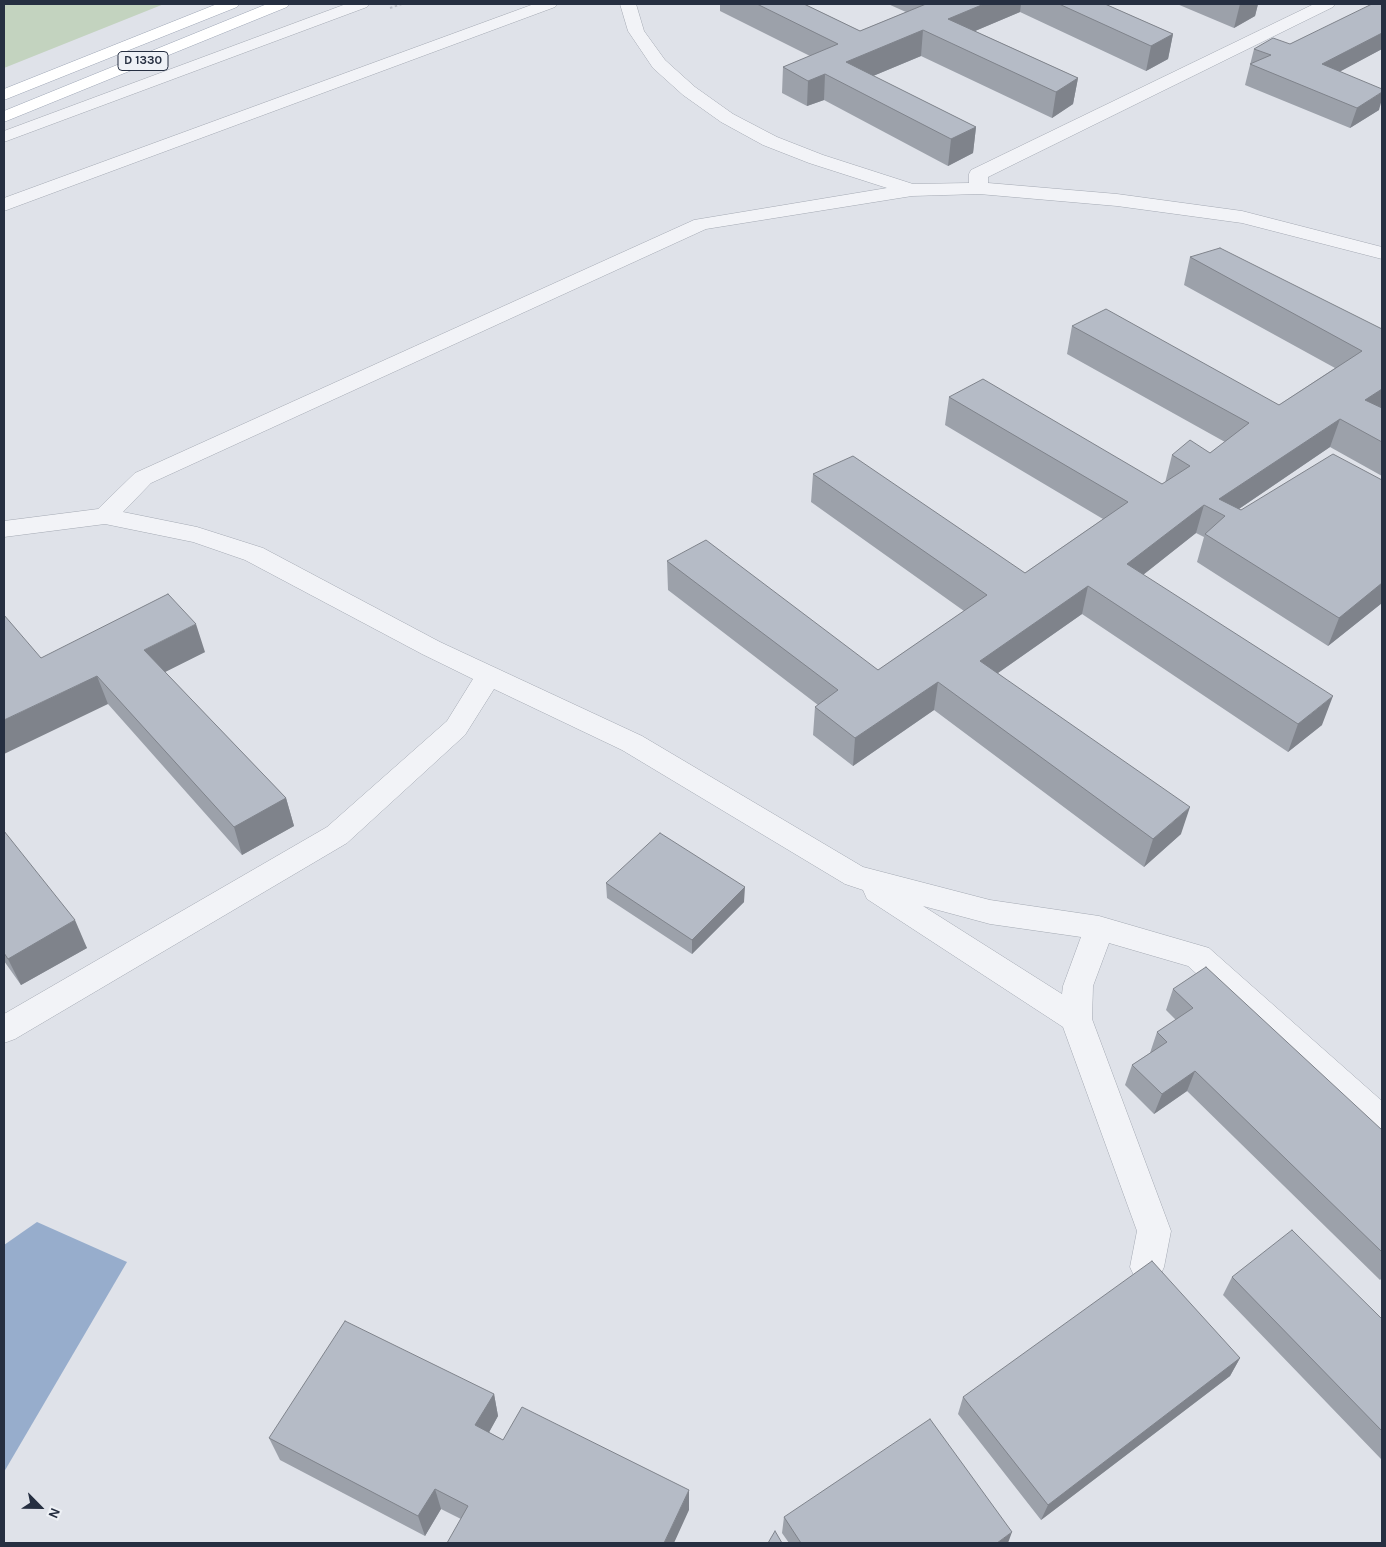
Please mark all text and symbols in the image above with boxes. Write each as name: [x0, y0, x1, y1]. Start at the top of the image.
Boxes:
road number: D 1330: [118, 51, 168, 70]
north arrow: [15, 1482, 65, 1532]
text: N: [44, 1505, 64, 1521]

